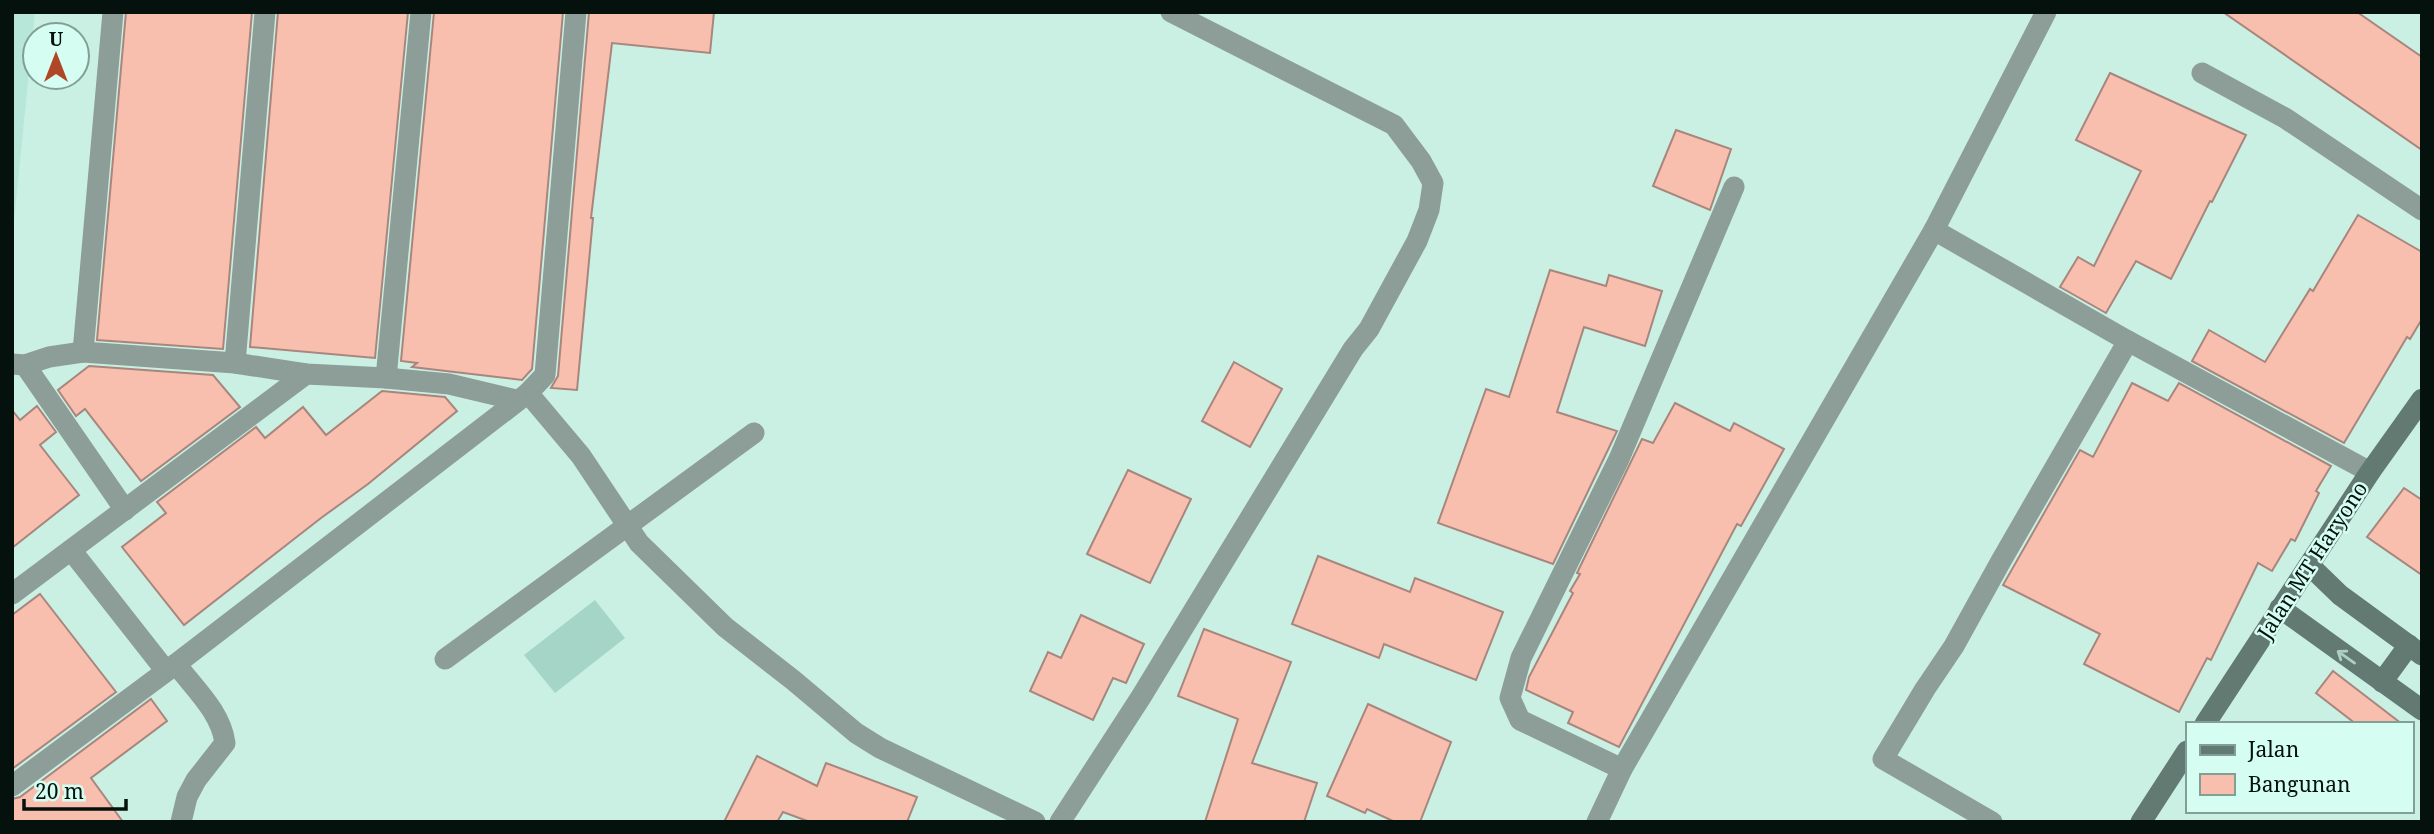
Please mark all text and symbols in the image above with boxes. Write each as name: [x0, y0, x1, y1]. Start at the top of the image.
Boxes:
north arrow: [21, 21, 91, 91]
text: U: [49, 26, 63, 52]
street label: Jalan MT Haryono: [2250, 476, 2373, 645]
one-way arrow: [2337, 650, 2356, 664]
legend: [2186, 722, 2413, 813]
text: Jalan: [2247, 735, 2299, 763]
scale bar: [24, 768, 126, 812]
text: Bangunan: [2248, 770, 2351, 798]
text: 20 m: [35, 777, 84, 805]

